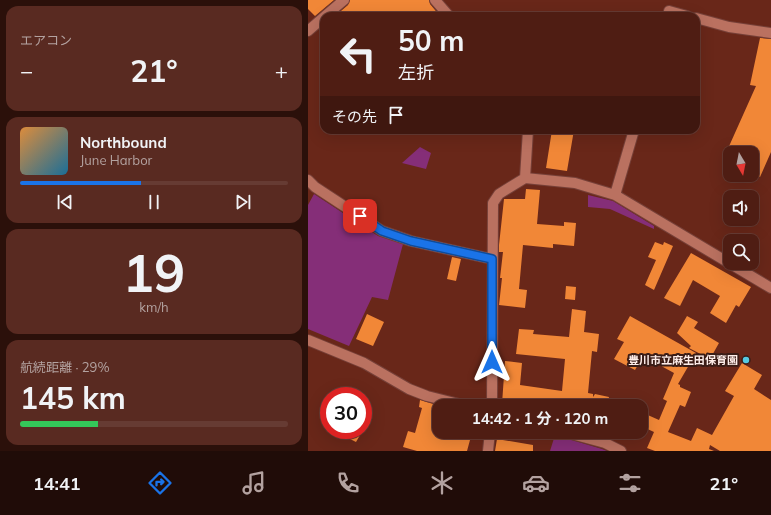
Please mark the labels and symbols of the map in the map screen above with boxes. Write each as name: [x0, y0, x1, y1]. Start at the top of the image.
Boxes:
north arrow: [723, 146, 759, 182]
pin: [343, 199, 377, 233]
position arrow: [471, 341, 513, 383]
place label: 豊川市立麻生田保育園: [628, 353, 738, 367]
marker: 豊川市立麻生田保育園: [741, 355, 751, 365]
speed limit sign: 30: [320, 387, 372, 439]

